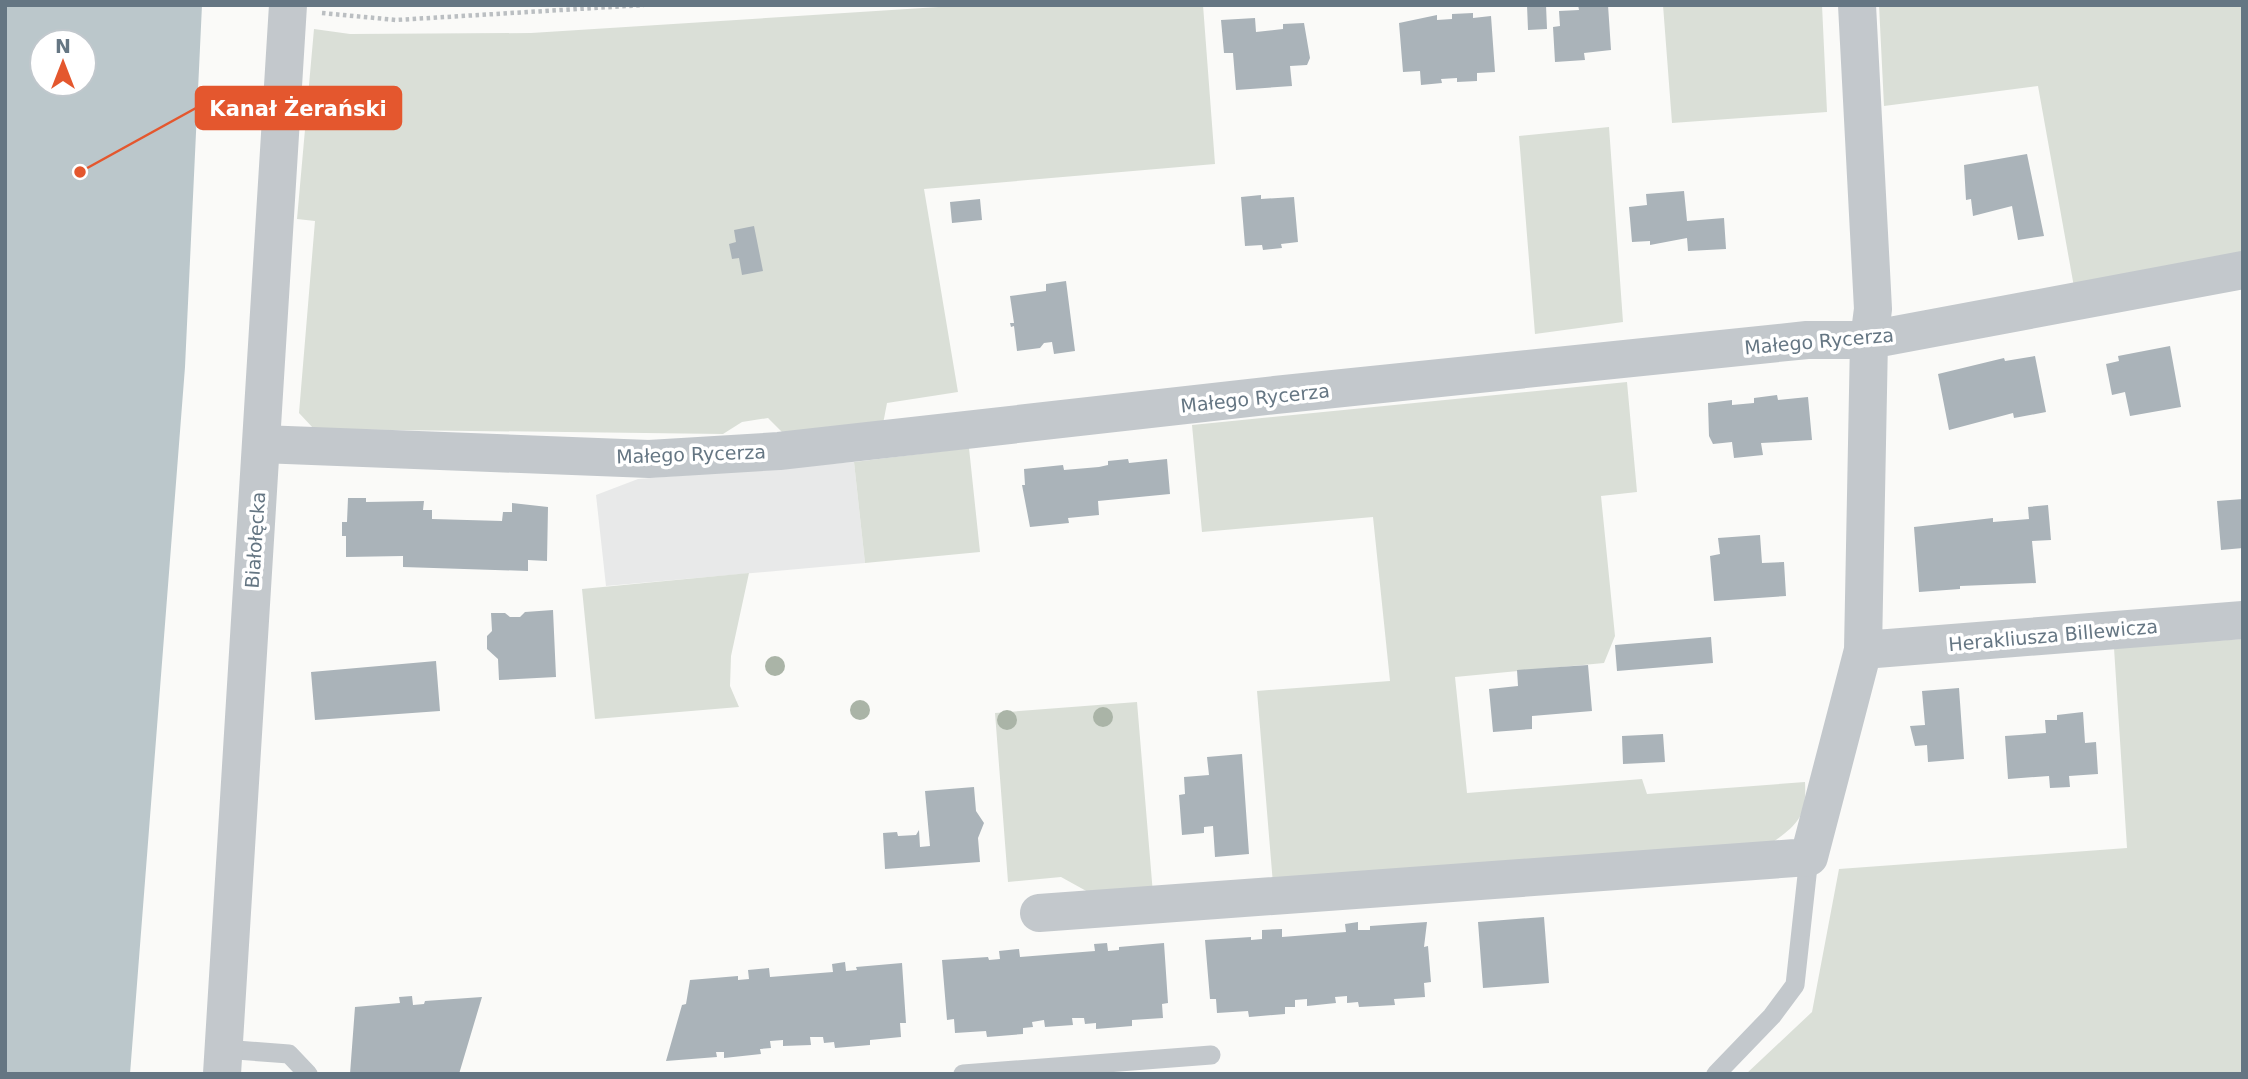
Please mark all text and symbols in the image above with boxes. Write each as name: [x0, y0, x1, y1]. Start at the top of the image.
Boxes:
north arrow: [28, 28, 98, 98]
text: N: [55, 35, 71, 57]
callout: Kanał Żerański: [196, 87, 401, 129]
text: Kanał Żerański: [209, 96, 387, 121]
street label: Małego Rycerza: [1743, 324, 1895, 358]
street label: Małego Rycerza: [1179, 379, 1331, 417]
street label: Małego Rycerza: [616, 440, 766, 468]
street label: Białołęcka: [241, 491, 269, 589]
street label: Herakliusza Billewicza: [1947, 615, 2159, 655]

